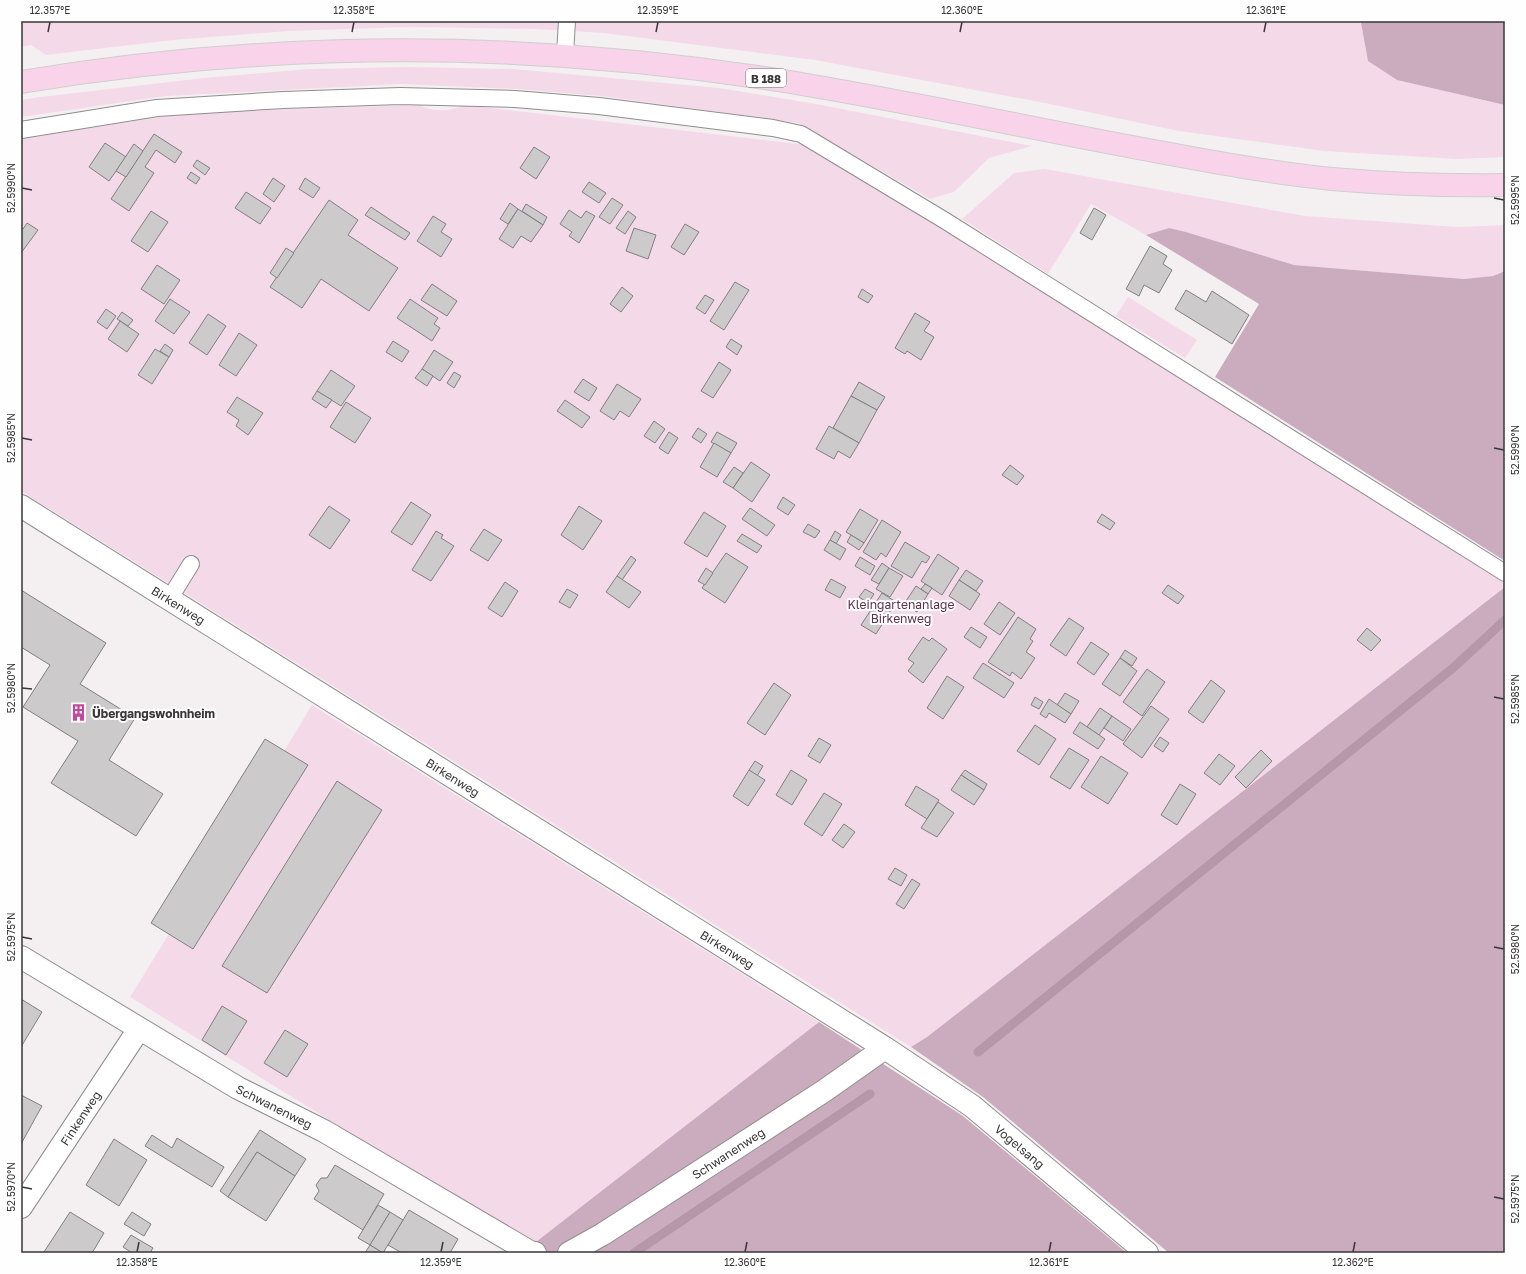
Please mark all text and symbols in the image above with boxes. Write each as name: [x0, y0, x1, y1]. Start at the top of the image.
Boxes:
text: 12.357°E: [30, 4, 70, 16]
text: 12.358°E: [333, 4, 375, 16]
text: 12.359°E: [637, 4, 679, 16]
text: 12.360°E: [941, 4, 983, 16]
text: 12.361°E: [1246, 4, 1286, 16]
road number: B 188: [746, 69, 786, 87]
text: 52.5990°N: [5, 163, 17, 213]
text: 52.5995°N: [1509, 175, 1521, 225]
text: 52.5985°N: [5, 413, 17, 463]
text: 52.5990°N: [1509, 425, 1521, 475]
street label: Birkenweg: [149, 582, 208, 627]
park label: Kleingartenanlage Birkenweg: [848, 597, 954, 626]
text: 52.5980°N: [5, 663, 17, 713]
text: 52.5985°N: [1509, 674, 1521, 724]
building icon: Übergangswohnheim: [69, 703, 89, 723]
place label: Übergangswohnheim: [92, 706, 215, 721]
street label: Birkenweg: [423, 755, 483, 800]
text: 52.5975°N: [5, 912, 17, 962]
text: 52.5980°N: [1509, 924, 1521, 974]
street label: Birkenweg: [698, 927, 757, 972]
street label: Schwanenweg: [234, 1081, 315, 1131]
street label: Finkenweg: [57, 1088, 104, 1148]
street label: Vogelsang: [992, 1121, 1048, 1171]
street label: Schwanenweg: [689, 1124, 767, 1182]
text: 52.5970°N: [5, 1162, 17, 1212]
text: 52.5975°N: [1509, 1174, 1521, 1224]
text: 12.358°E: [116, 1256, 158, 1268]
text: 12.359°E: [420, 1256, 462, 1268]
text: 12.360°E: [724, 1256, 766, 1268]
text: 12.361°E: [1029, 1256, 1069, 1268]
text: 12.362°E: [1332, 1256, 1374, 1268]

